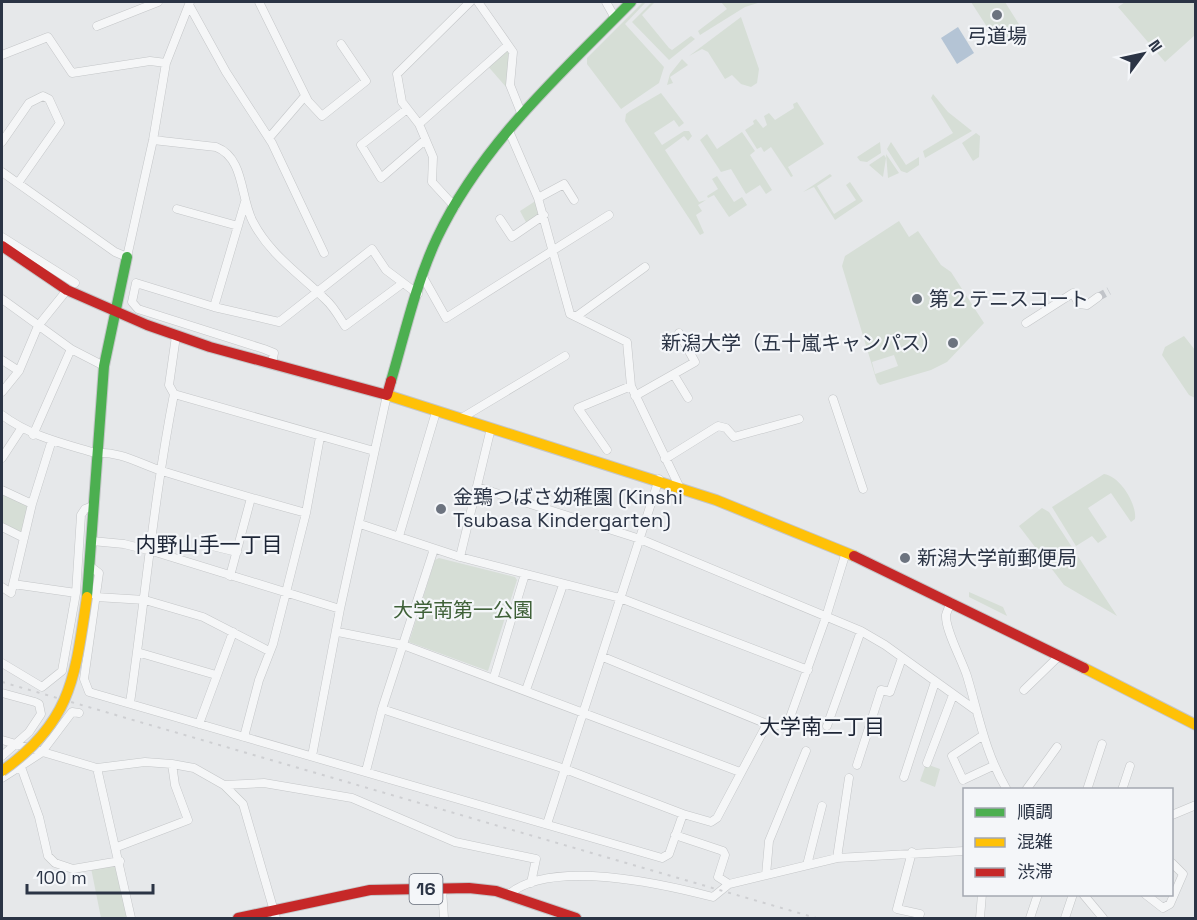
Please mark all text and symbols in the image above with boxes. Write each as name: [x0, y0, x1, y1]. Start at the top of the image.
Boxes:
marker: 弓道場: [990, 8, 1004, 22]
place label: 弓道場: [967, 23, 1027, 49]
north arrow: [1113, 24, 1173, 84]
text: N: [1143, 36, 1167, 56]
place label: 第２テニスコート: [929, 286, 1089, 312]
marker: 第２テニスコート: [910, 292, 924, 306]
place label: 新潟大学（五十嵐キャンパス）: [661, 330, 941, 356]
marker: 新潟大学（五十嵐キャンパス）: [946, 336, 960, 350]
place label: 金鵄つばさ幼稚園 (Kinshi Tsubasa Kindergarten): [453, 484, 683, 533]
marker: 金鵄つばさ幼稚園 (Kinshi Tsubasa Kindergarten): [434, 502, 448, 516]
district label: 内野山手一丁目: [136, 531, 283, 558]
place label: 新潟大学前郵便局: [917, 545, 1077, 571]
marker: 新潟大学前郵便局: [898, 551, 912, 565]
park label: 大学南第一公園: [393, 597, 533, 623]
district label: 大学南二丁目: [759, 713, 885, 740]
legend: [963, 788, 1173, 896]
text: 順調: [1017, 800, 1053, 823]
text: 混雑: [1017, 830, 1053, 853]
scale bar: [27, 857, 153, 895]
text: 渋滞: [1017, 860, 1053, 883]
text: 100 m: [36, 866, 87, 889]
road number: 16: [410, 874, 442, 904]

